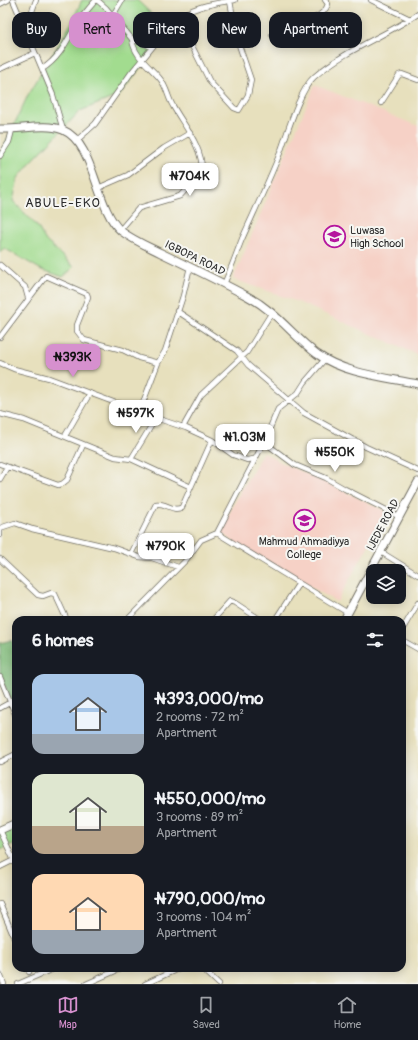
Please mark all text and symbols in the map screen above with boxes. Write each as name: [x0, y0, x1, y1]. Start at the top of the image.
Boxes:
chip: Buy: [12, 12, 61, 48]
chip: Rent: [69, 12, 125, 48]
chip: Filters: [133, 12, 199, 48]
chip: New: [207, 12, 261, 48]
chip: Apartment: [269, 12, 362, 48]
pin: ₦704K: [162, 163, 218, 197]
text: ₦704K: [171, 168, 209, 184]
district label: ABULE-EKO: [25, 195, 101, 211]
school or university icon: Luwasa High School: [321, 223, 347, 249]
place label: Luwasa High School: [350, 224, 404, 250]
street label: IGBOPA ROAD: [163, 238, 227, 278]
pin: ₦393K: [45, 344, 101, 378]
text: ₦393K: [55, 349, 91, 365]
pin: ₦597K: [108, 400, 164, 434]
text: ₦597K: [118, 405, 154, 421]
pin: ₦1.03M: [212, 424, 278, 458]
text: ₦1.03M: [224, 429, 266, 445]
pin: ₦550K: [307, 439, 363, 473]
text: ₦550K: [316, 444, 354, 460]
street label: IJEDE ROAD: [364, 497, 402, 553]
school or university icon: Mahmud Ahmadiyya College: [291, 508, 317, 534]
pin: ₦790K: [138, 533, 194, 567]
place label: Mahmud Ahmadiyya College: [259, 535, 349, 561]
text: ₦790K: [147, 538, 185, 554]
map controls: [366, 564, 406, 604]
button: layers: [366, 564, 406, 604]
icon: filters: [364, 629, 386, 651]
text: 6 homes: [32, 630, 93, 651]
text: ₦393,000/mo: [156, 688, 263, 709]
icon: home: [64, 690, 112, 738]
text: 2 rooms · 72 m²: [156, 709, 244, 725]
text: Apartment: [156, 725, 217, 741]
text: ₦550,000/mo: [156, 788, 266, 809]
icon: home: [64, 790, 112, 838]
text: 3 rooms · 89 m²: [156, 809, 243, 825]
text: Apartment: [156, 825, 217, 841]
text: ₦790,000/mo: [156, 888, 265, 909]
icon: home: [64, 890, 112, 938]
text: 3 rooms · 104 m²: [156, 909, 251, 925]
text: Apartment: [156, 925, 217, 941]
tab: Map: [57, 994, 79, 1031]
tab: Saved: [192, 994, 220, 1031]
tab: Home: [333, 994, 361, 1031]

